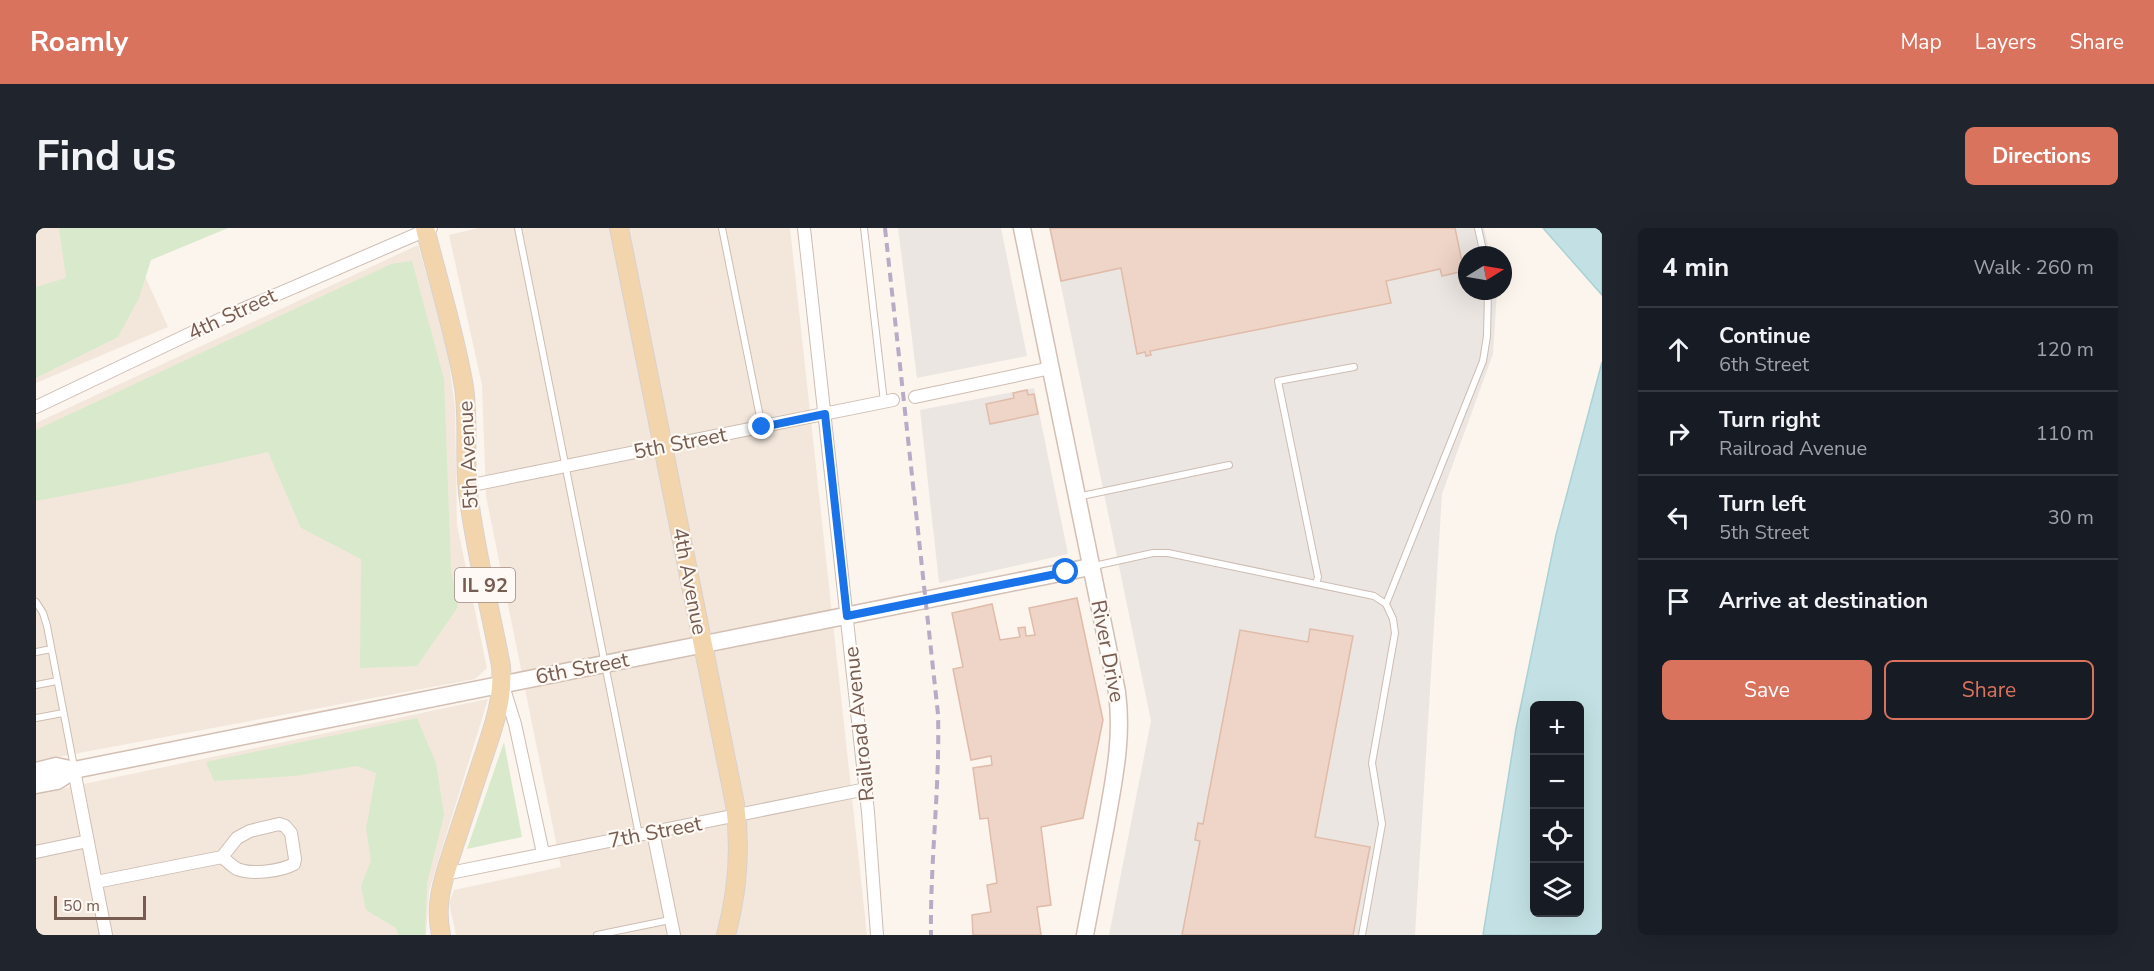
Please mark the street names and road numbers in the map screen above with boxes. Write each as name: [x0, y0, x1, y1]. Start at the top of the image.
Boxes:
street label: 4th Street: [183, 281, 281, 347]
street label: 5th Avenue: [451, 400, 485, 510]
street label: 5th Street: [631, 420, 730, 466]
street label: 4th Avenue: [666, 525, 714, 637]
road number: IL 92: [455, 568, 515, 602]
street label: River Drive: [1084, 598, 1132, 704]
street label: 6th Street: [533, 645, 632, 691]
street label: Railroad Avenue: [837, 645, 881, 803]
street label: 7th Street: [606, 809, 705, 855]

